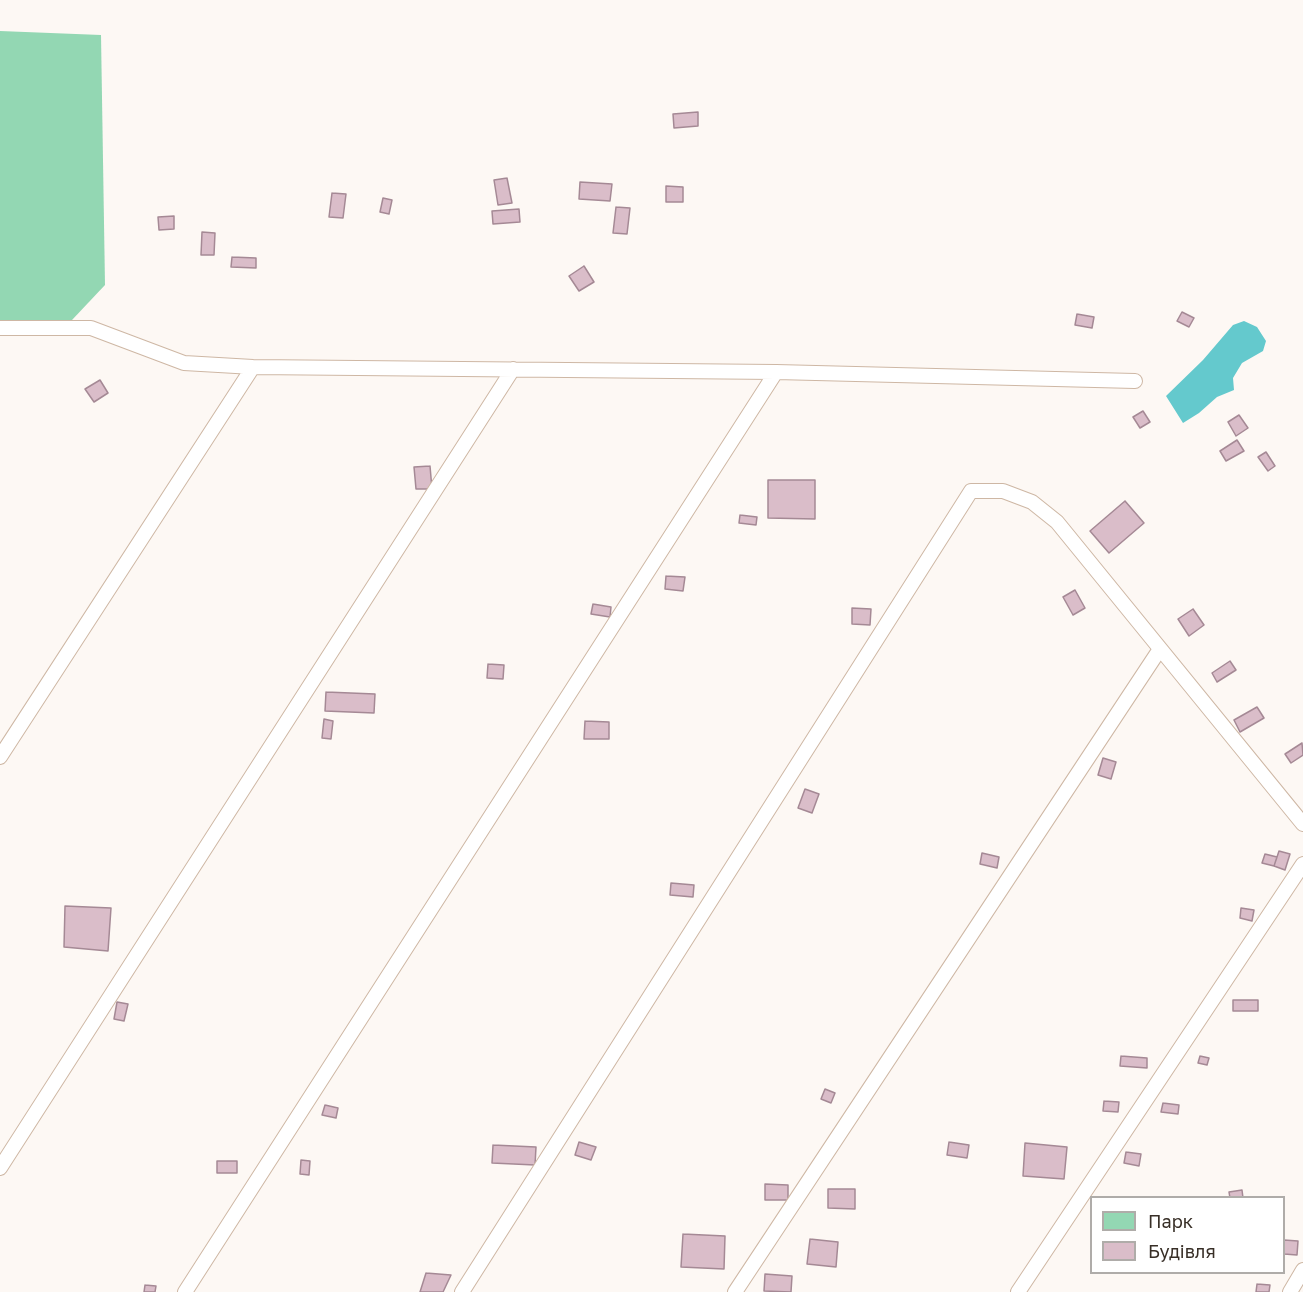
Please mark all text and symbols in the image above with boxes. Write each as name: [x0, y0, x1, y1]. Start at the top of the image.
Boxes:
legend: [1090, 1196, 1285, 1274]
text: Парк: [1148, 1210, 1193, 1232]
text: Будівля: [1148, 1240, 1216, 1262]

